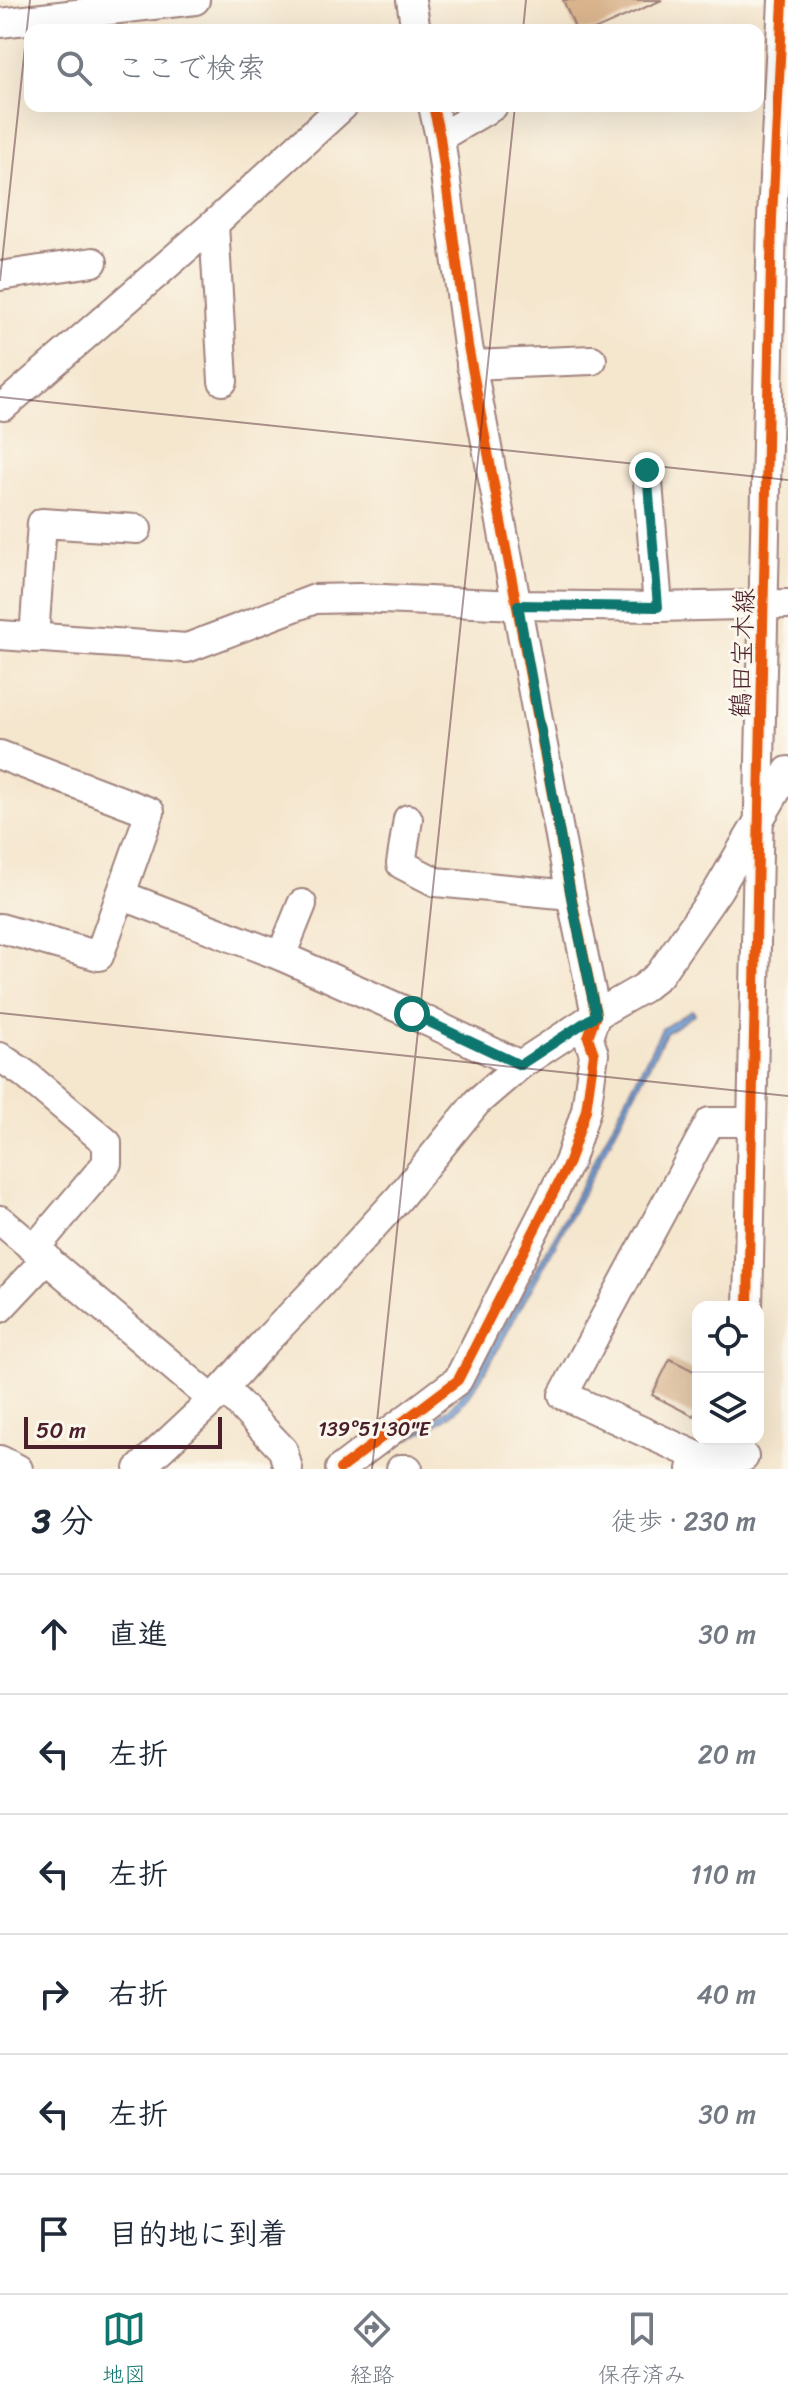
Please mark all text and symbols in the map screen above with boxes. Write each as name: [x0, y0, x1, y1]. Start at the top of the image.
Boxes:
search box: [24, 24, 764, 112]
text: ここで検索: [116, 41, 266, 95]
icon: search: [52, 46, 96, 90]
route end: [629, 452, 665, 488]
street label: 鶴田宝木線: [717, 587, 767, 719]
route start: [394, 996, 430, 1032]
map controls: [692, 1301, 764, 1445]
button: locate: [692, 1301, 764, 1373]
button: layers: [692, 1373, 764, 1445]
text: 50 m: [36, 1411, 86, 1450]
text: 139°51'30"E: [318, 1412, 432, 1447]
scale bar: [24, 1413, 222, 1449]
text: 3 分: [32, 1491, 94, 1551]
text: 徒歩 · 230 m: [611, 1498, 756, 1544]
text: 直進: [108, 1607, 168, 1661]
text: 30 m: [699, 1611, 756, 1657]
icon: ahead: [32, 1612, 76, 1656]
text: 左折: [108, 1727, 168, 1781]
text: 20 m: [698, 1731, 756, 1777]
icon: left: [32, 1732, 76, 1776]
text: 左折: [108, 1847, 168, 1901]
text: 110 m: [691, 1851, 756, 1897]
icon: left: [32, 1852, 76, 1896]
text: 右折: [108, 1967, 168, 2021]
text: 40 m: [697, 1971, 756, 2017]
icon: right: [32, 1972, 76, 2016]
text: 左折: [108, 2087, 168, 2141]
text: 30 m: [699, 2091, 756, 2137]
icon: left: [32, 2092, 76, 2136]
text: 目的地に到着: [108, 2207, 288, 2261]
icon: arrive: [32, 2212, 76, 2256]
tab: 地図: [102, 2307, 146, 2394]
tab: 経路: [350, 2307, 394, 2394]
tab: 保存済み: [598, 2307, 686, 2394]

